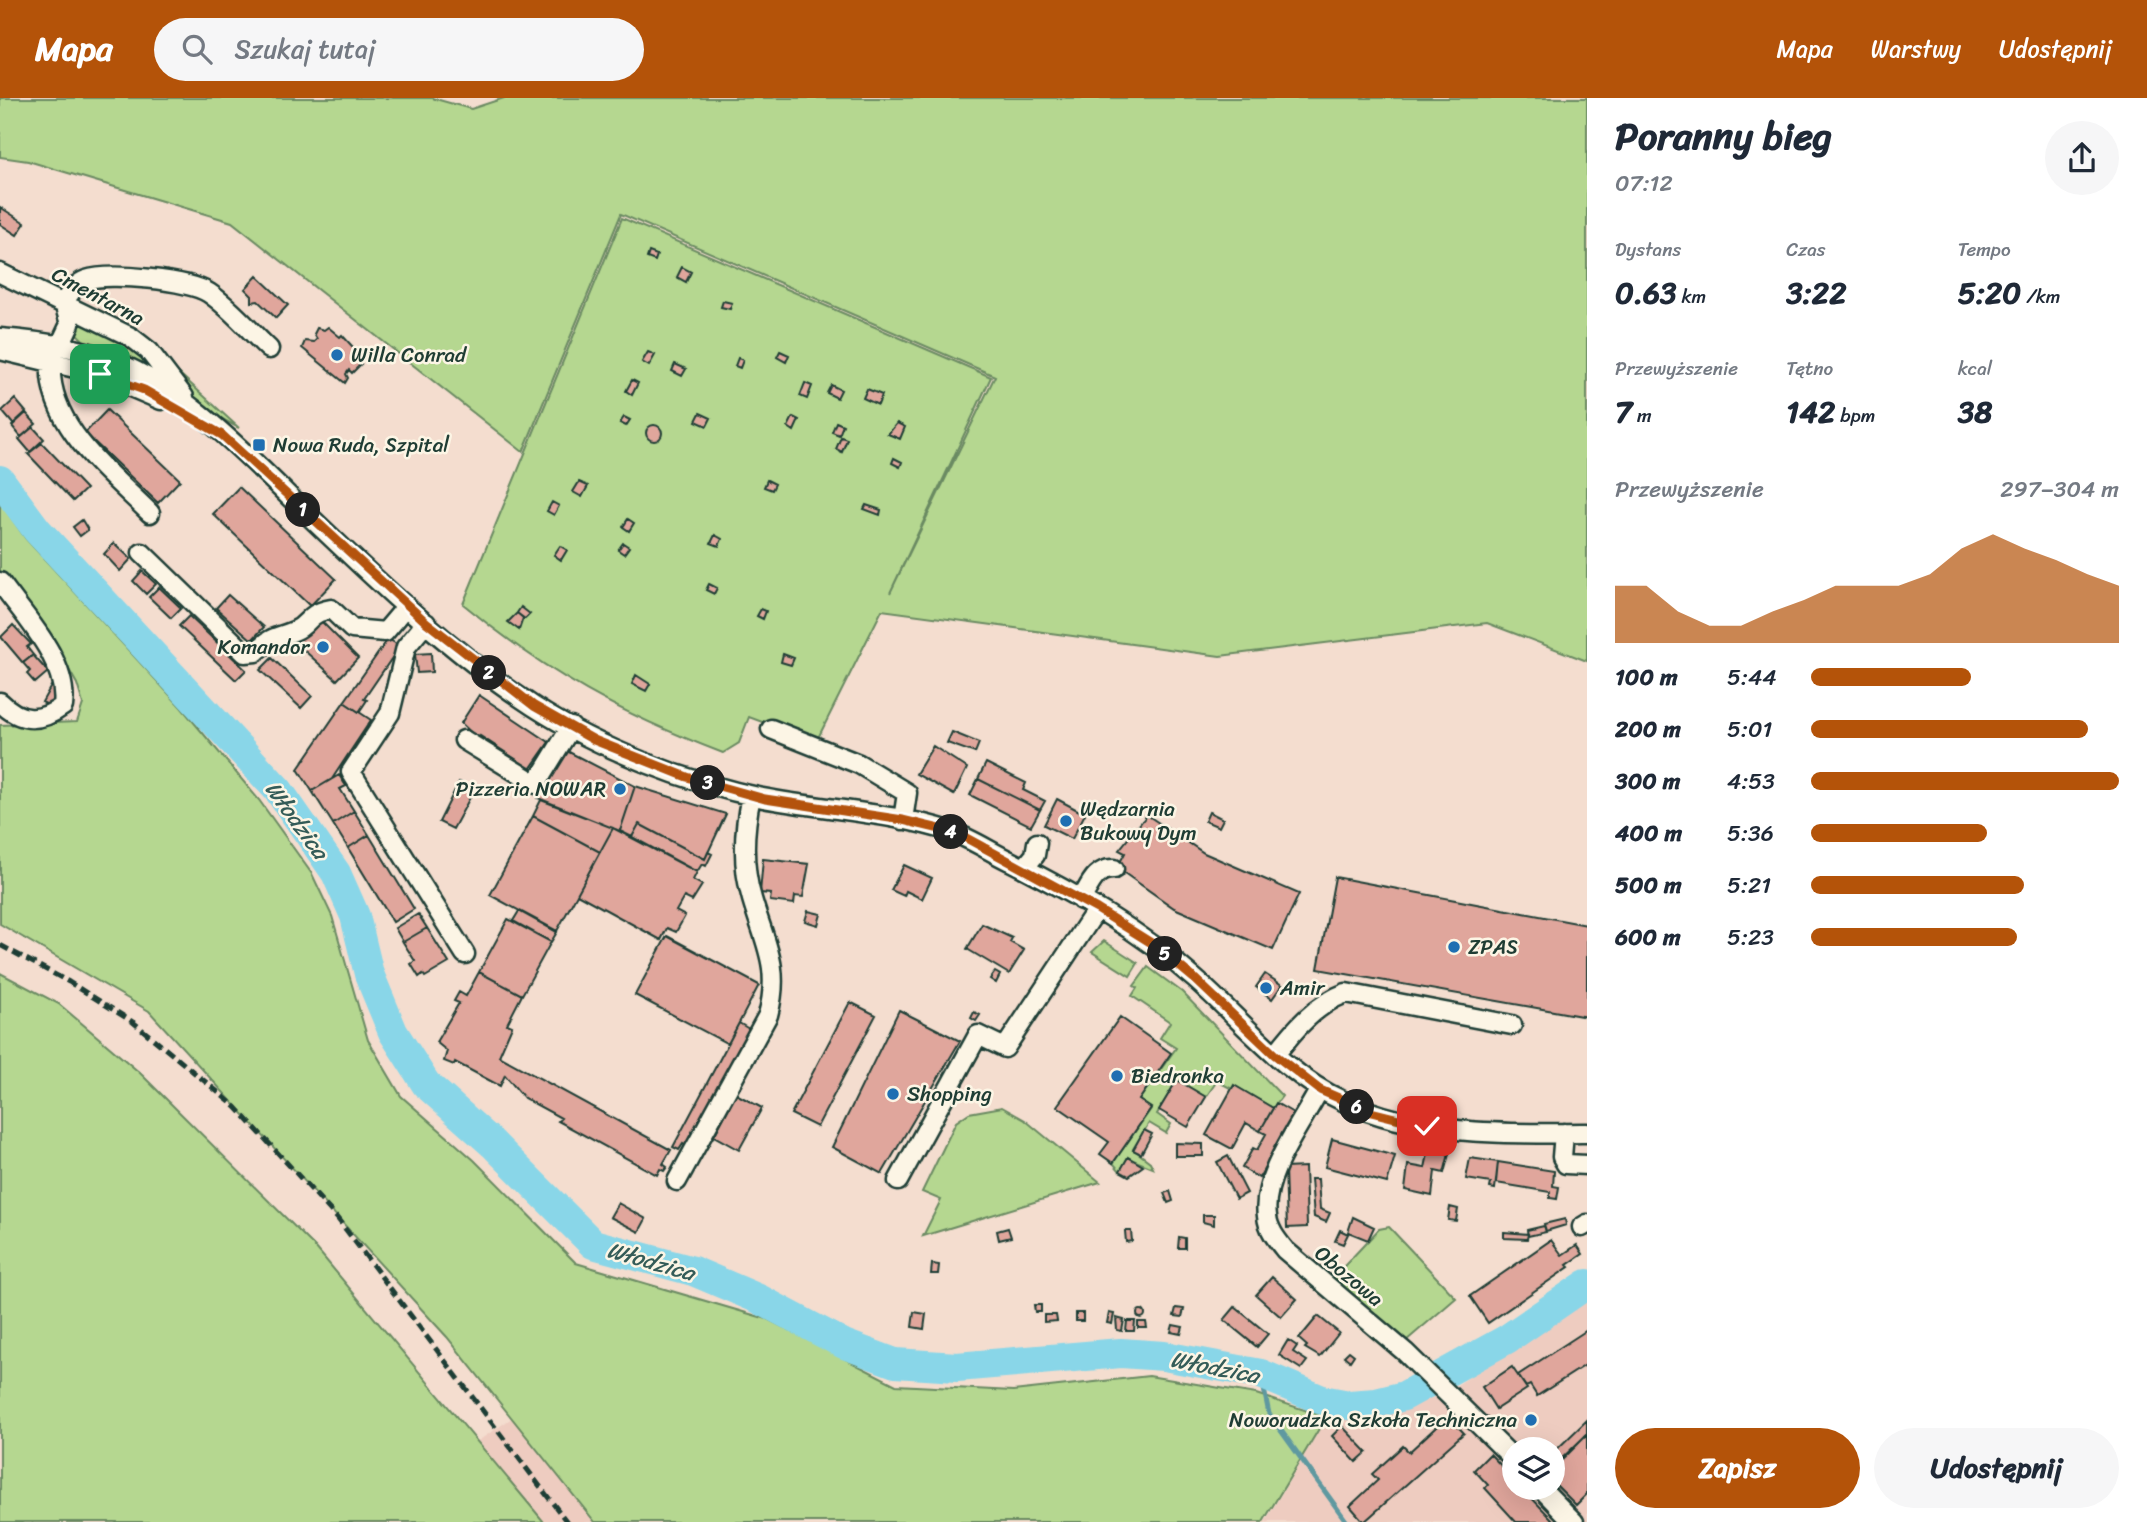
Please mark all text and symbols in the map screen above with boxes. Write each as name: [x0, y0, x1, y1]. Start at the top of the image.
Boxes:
search box: [154, 18, 644, 81]
text: Mapa: [35, 20, 112, 78]
text: Szukaj tutaj: [234, 26, 376, 72]
text: Mapa: [1776, 28, 1833, 70]
text: Warstwy: [1871, 28, 1961, 70]
text: Udostępnij: [1999, 28, 2112, 70]
icon: search: [178, 30, 216, 68]
text: Poranny bieg: [1615, 103, 1832, 170]
button: share: [2045, 121, 2119, 195]
text: 07:12: [1615, 163, 1673, 204]
text: Dystans: [1615, 233, 1681, 266]
text: Czas: [1786, 233, 1826, 266]
text: Tempo: [1958, 233, 2011, 266]
street label: Cmentarna: [45, 256, 152, 337]
text: 0.63: [1615, 266, 1677, 320]
text: 3:22: [1786, 266, 1846, 320]
text: 5:20: [1958, 266, 2021, 320]
text: km: [1677, 280, 1706, 313]
text: /km: [2021, 280, 2060, 313]
place label: Willa Conrad: [351, 336, 468, 374]
pin: [70, 344, 130, 404]
marker: Willa Conrad: [329, 347, 345, 363]
text: Przewyższenie: [1615, 352, 1738, 385]
text: Tętno: [1786, 352, 1833, 385]
text: kcal: [1958, 352, 1992, 385]
icon: arrive: [81, 355, 119, 393]
text: 7: [1615, 385, 1632, 439]
text: 142: [1786, 385, 1835, 439]
text: 38: [1958, 385, 1992, 439]
text: m: [1632, 399, 1652, 432]
text: bpm: [1835, 399, 1875, 432]
place label: Nowa Ruda, Szpital: [273, 426, 450, 464]
marker: Nowa Ruda, Szpital: [251, 437, 267, 453]
text: Przewyższenie: [1615, 469, 1764, 510]
text: 297–304 m: [2000, 469, 2119, 510]
pin: 1: [286, 492, 320, 528]
text: 1: [298, 493, 307, 526]
place label: Komandor: [218, 628, 310, 666]
marker: Komandor: [315, 639, 331, 655]
pin: 2: [472, 656, 506, 690]
text: 2: [483, 656, 494, 689]
text: 100 m: [1615, 657, 1678, 698]
text: 5:44: [1727, 657, 1777, 698]
text: 200 m: [1615, 709, 1681, 750]
text: 5:01: [1727, 709, 1772, 750]
text: 300 m: [1615, 761, 1680, 802]
text: 4:53: [1727, 761, 1775, 802]
pin: 3: [690, 766, 726, 800]
text: 3: [702, 766, 713, 799]
place label: Pizzeria NOWAR: [456, 770, 606, 808]
water label: Włodzica: [254, 772, 341, 870]
marker: Pizzeria NOWAR: [612, 781, 628, 797]
place label: Wędzarnia Bukowy Dym: [1080, 790, 1197, 852]
marker: Wędzarnia Bukowy Dym: [1058, 813, 1074, 829]
text: 400 m: [1615, 813, 1682, 854]
text: 5:36: [1727, 813, 1774, 854]
pin: 4: [934, 814, 968, 850]
text: 4: [945, 815, 956, 848]
text: 500 m: [1615, 865, 1682, 906]
text: 5:21: [1727, 865, 1771, 906]
text: 600 m: [1615, 917, 1681, 958]
text: 5:23: [1727, 917, 1774, 958]
place label: ZPAS: [1468, 928, 1518, 966]
pin: 5: [1148, 936, 1182, 972]
text: 5: [1159, 937, 1170, 970]
marker: ZPAS: [1446, 939, 1462, 955]
place label: Amir: [1279, 969, 1326, 1007]
marker: Amir: [1258, 980, 1274, 996]
place label: Biedronka: [1131, 1057, 1224, 1095]
marker: Biedronka: [1109, 1068, 1125, 1084]
place label: Shopping: [907, 1075, 992, 1113]
marker: Shopping: [885, 1086, 901, 1102]
pin: 6: [1340, 1090, 1374, 1124]
text: 6: [1351, 1090, 1362, 1123]
pin: [1397, 1096, 1457, 1156]
icon: check: [1408, 1107, 1446, 1145]
water label: Włodzica: [602, 1229, 702, 1294]
street label: Obozowa: [1306, 1235, 1393, 1317]
water label: Włodzica: [1167, 1339, 1265, 1397]
place label: Noworudzka Szkoła Techniczna: [1229, 1401, 1517, 1439]
marker: Noworudzka Szkoła Techniczna: [1523, 1412, 1539, 1428]
button: Zapisz: [1615, 1428, 1860, 1508]
button: Udostępnij: [1874, 1428, 2119, 1508]
map controls: [1502, 1437, 1565, 1500]
button: layers: [1502, 1437, 1565, 1500]

